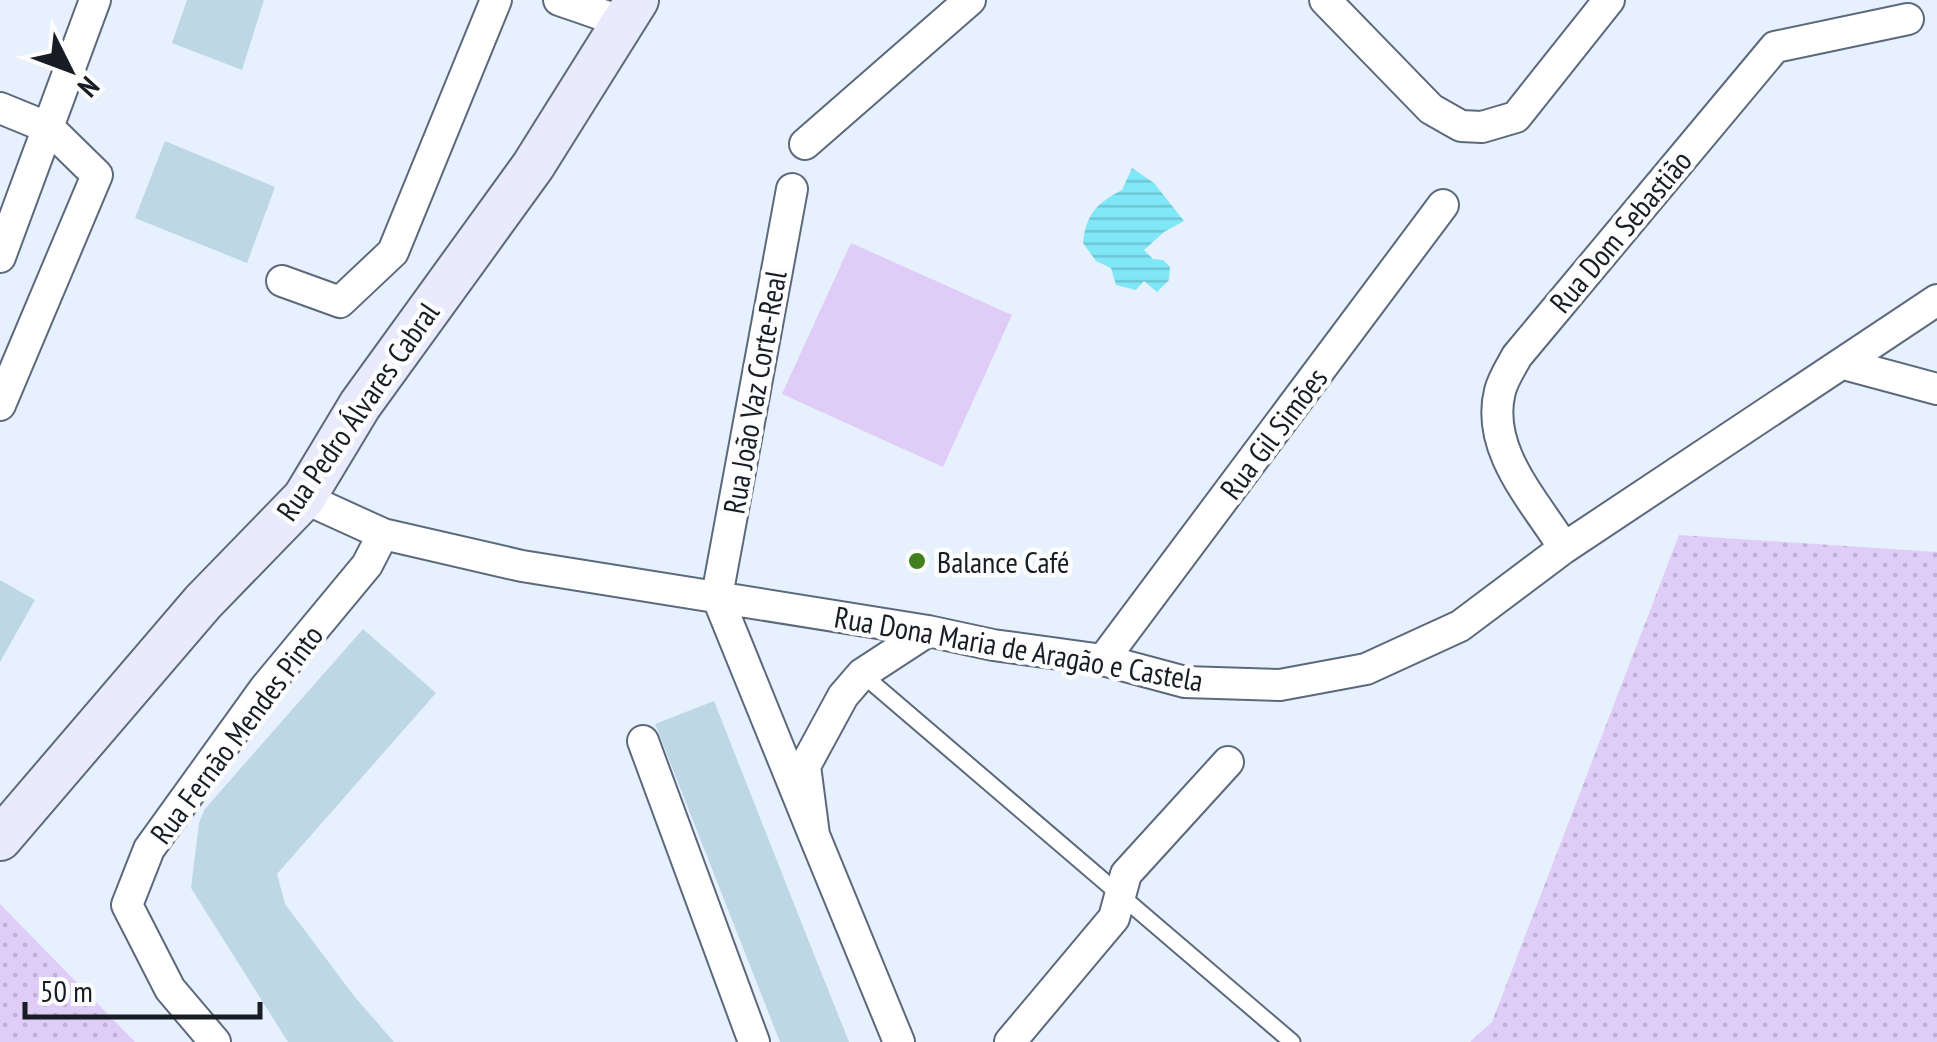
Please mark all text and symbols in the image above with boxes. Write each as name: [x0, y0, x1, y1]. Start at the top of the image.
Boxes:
north arrow: [20, 20, 120, 120]
text: N: [70, 69, 108, 105]
street label: Rua Dom Sebastião: [1541, 142, 1699, 320]
street label: Rua João Vaz Corte-Real: [713, 267, 795, 517]
street label: Rua Pedro Álvares Cabral: [267, 294, 447, 528]
street label: Rua Gil Simões: [1211, 359, 1335, 507]
place label: Balance Café: [937, 542, 1069, 581]
marker: Balance Café: [906, 550, 928, 572]
street label: Rua Dona Maria de Aragão e Castela: [832, 596, 1206, 700]
street label: Rua Fernão Mendes Pinto: [141, 617, 331, 851]
scale bar: [25, 957, 260, 1019]
text: 50 m: [40, 971, 93, 1010]

